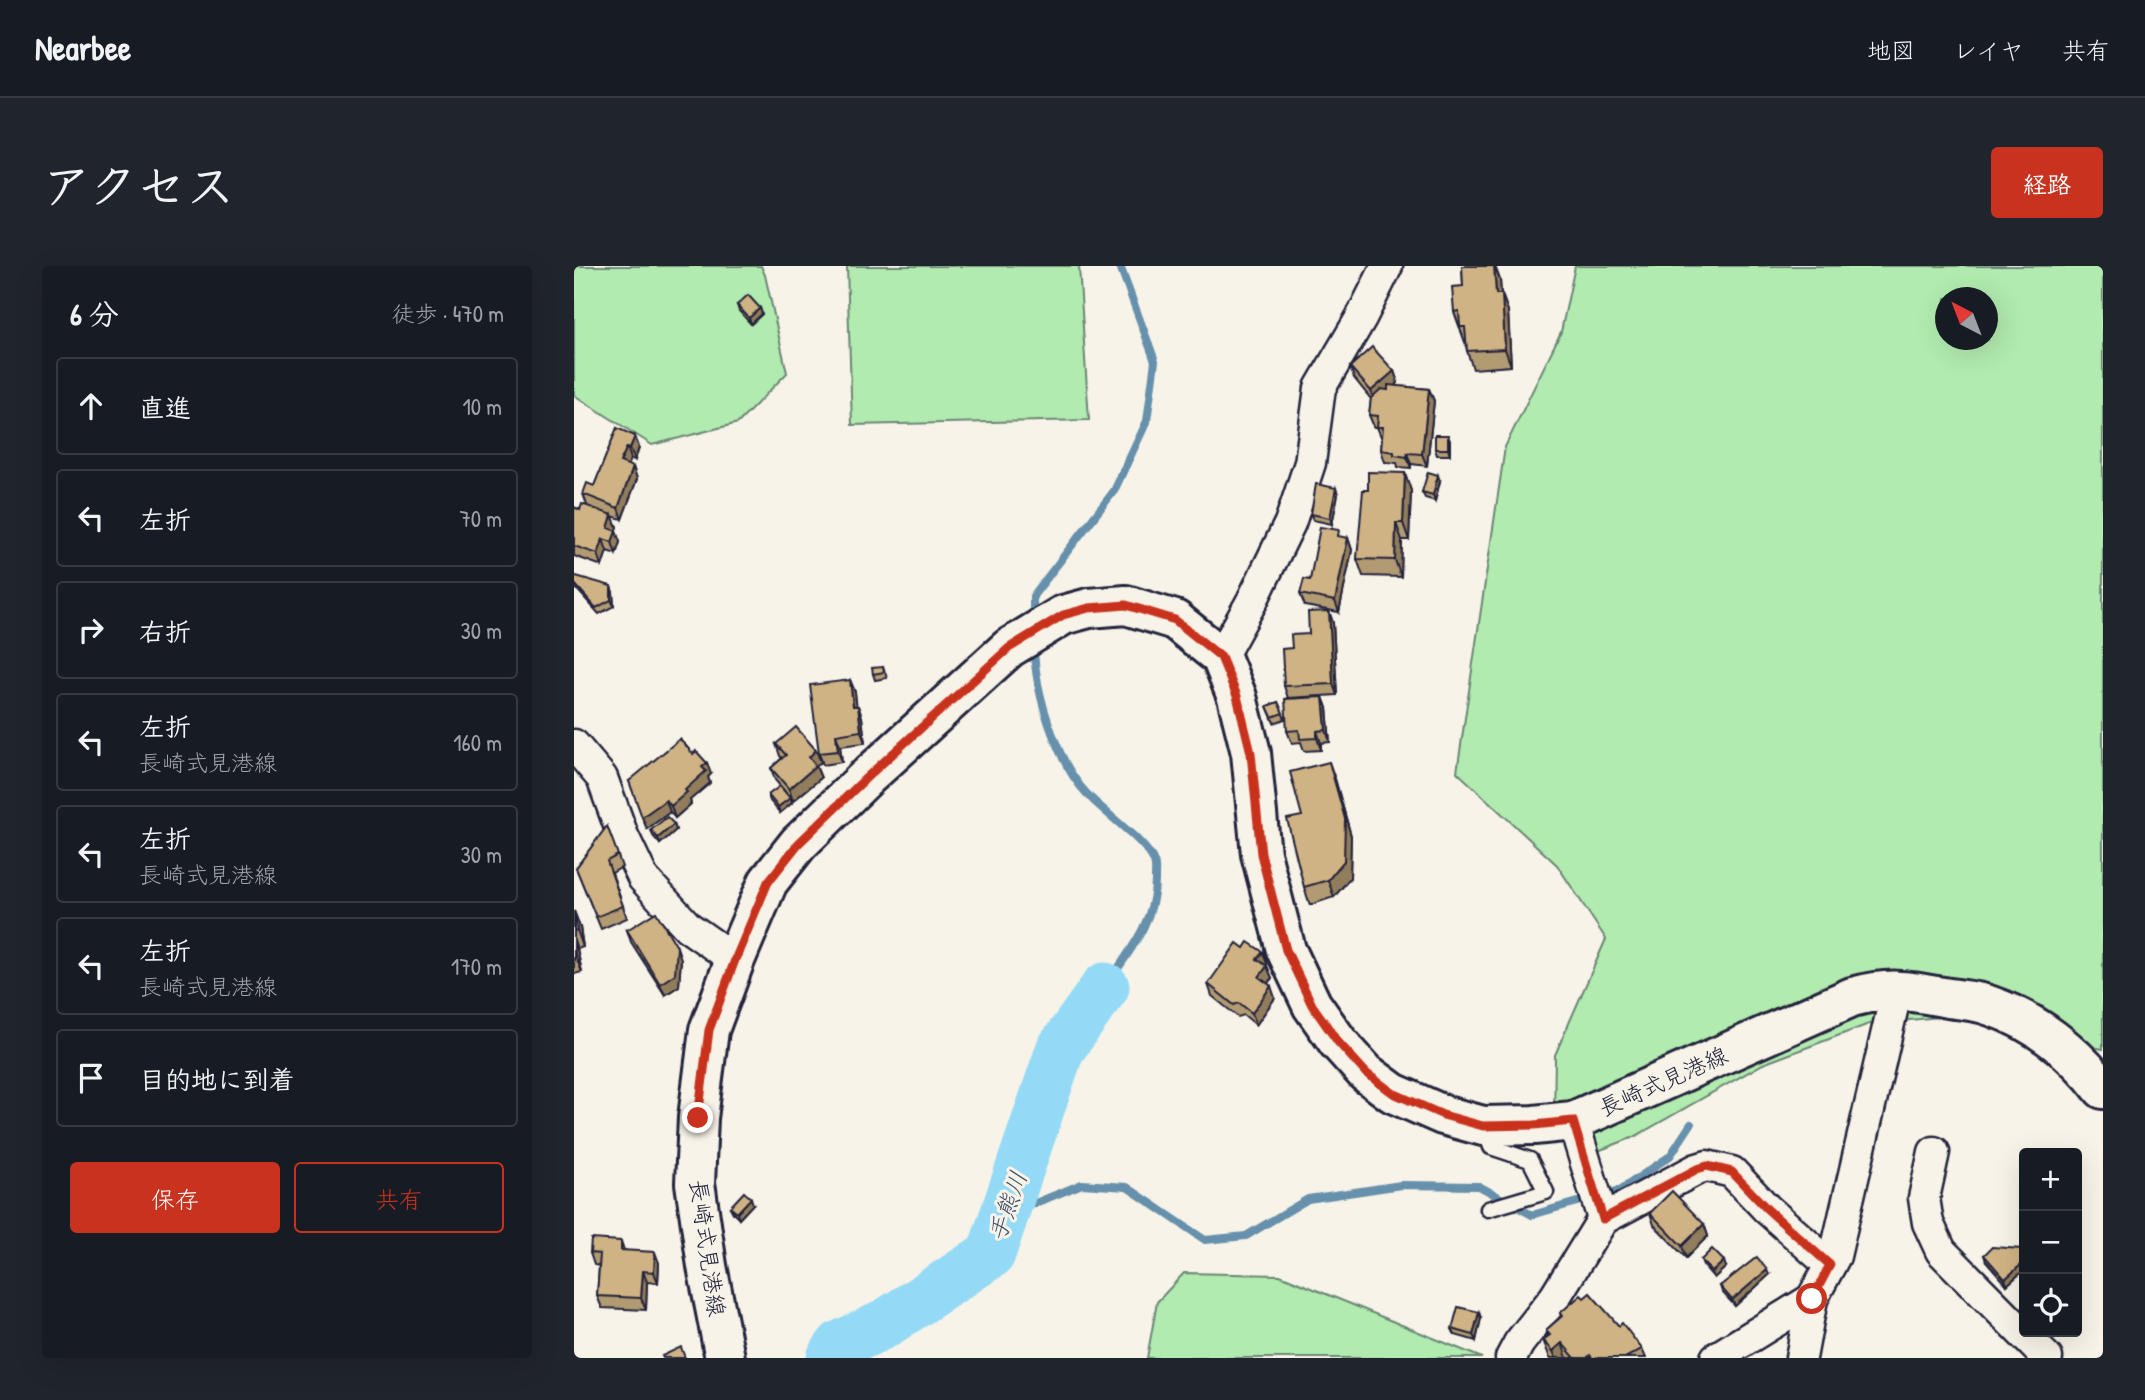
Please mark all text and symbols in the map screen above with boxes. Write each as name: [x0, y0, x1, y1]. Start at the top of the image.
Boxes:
text: Nearbee: [35, 26, 131, 70]
text: 地図: [1867, 34, 1915, 66]
text: レイヤ: [1953, 34, 2024, 66]
text: 共有: [2062, 34, 2110, 66]
button: 経路: [1991, 147, 2103, 218]
text: アクセス: [42, 152, 235, 218]
north arrow: [1935, 287, 1998, 350]
text: 6 分: [70, 294, 119, 334]
text: 徒歩 · 470 m: [392, 298, 504, 329]
icon: ahead: [72, 387, 110, 425]
text: 直進: [139, 390, 191, 425]
text: 10 m: [462, 391, 502, 422]
icon: left: [72, 499, 110, 537]
text: 左折: [139, 502, 191, 537]
text: 70 m: [459, 503, 502, 534]
icon: right: [72, 611, 110, 649]
text: 右折: [139, 614, 191, 649]
text: 30 m: [460, 615, 502, 646]
text: 左折: [139, 709, 191, 744]
icon: left: [72, 723, 110, 761]
text: 160 m: [453, 727, 502, 758]
text: 長崎式見港線: [139, 747, 277, 778]
text: 左折: [139, 821, 191, 856]
icon: left: [72, 835, 110, 873]
text: 30 m: [460, 839, 502, 870]
text: 長崎式見港線: [139, 859, 277, 890]
text: 左折: [139, 933, 191, 968]
icon: left: [72, 947, 110, 985]
text: 170 m: [451, 951, 502, 982]
text: 長崎式見港線: [139, 971, 277, 1002]
street label: 長崎式見港線: [1594, 1039, 1732, 1123]
icon: arrive: [72, 1059, 110, 1097]
text: 目的地に到着: [139, 1062, 295, 1097]
route end: [682, 1102, 713, 1133]
map controls: [2019, 1148, 2082, 1337]
button: +: [2019, 1148, 2082, 1211]
button: 保存: [70, 1162, 280, 1233]
button: 共有: [294, 1162, 504, 1233]
water label: 手熊川: [980, 1167, 1034, 1245]
street label: 長崎式見港線: [683, 1178, 733, 1318]
button: −: [2019, 1211, 2082, 1274]
button: locate: [2019, 1274, 2082, 1337]
route start: [1796, 1283, 1827, 1314]

